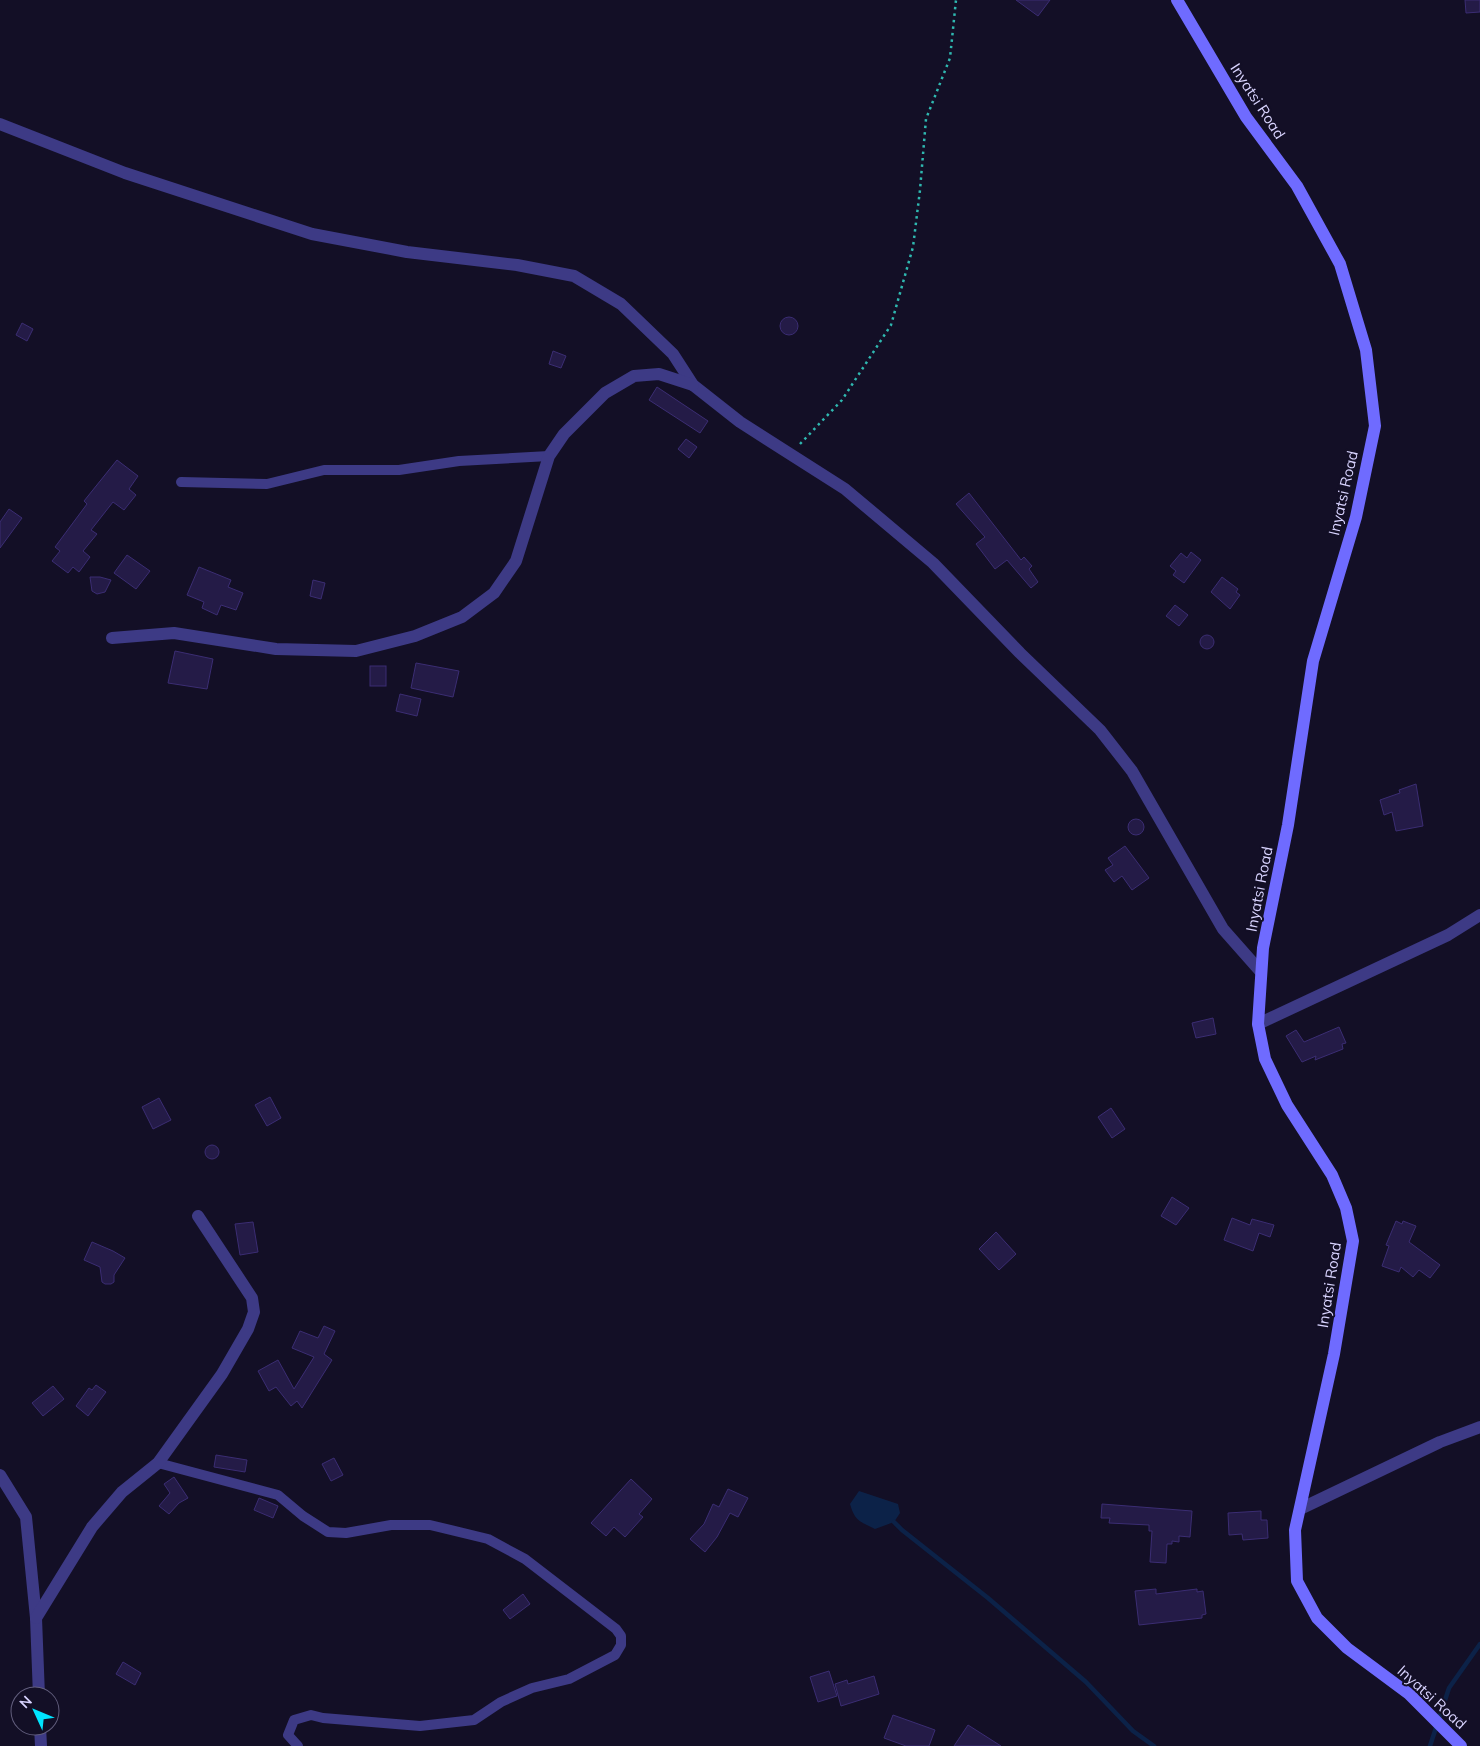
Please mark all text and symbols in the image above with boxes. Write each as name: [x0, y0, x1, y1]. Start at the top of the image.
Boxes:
street label: Inyatsi Road: [1227, 60, 1289, 142]
street label: Inyatsi Road: [1324, 449, 1362, 537]
street label: Inyatsi Road: [1241, 845, 1277, 933]
street label: Inyatsi Road: [1313, 1241, 1345, 1329]
street label: Inyatsi Road: [1394, 1661, 1470, 1733]
north arrow: [10, 1686, 60, 1736]
text: N: [16, 1692, 36, 1712]

